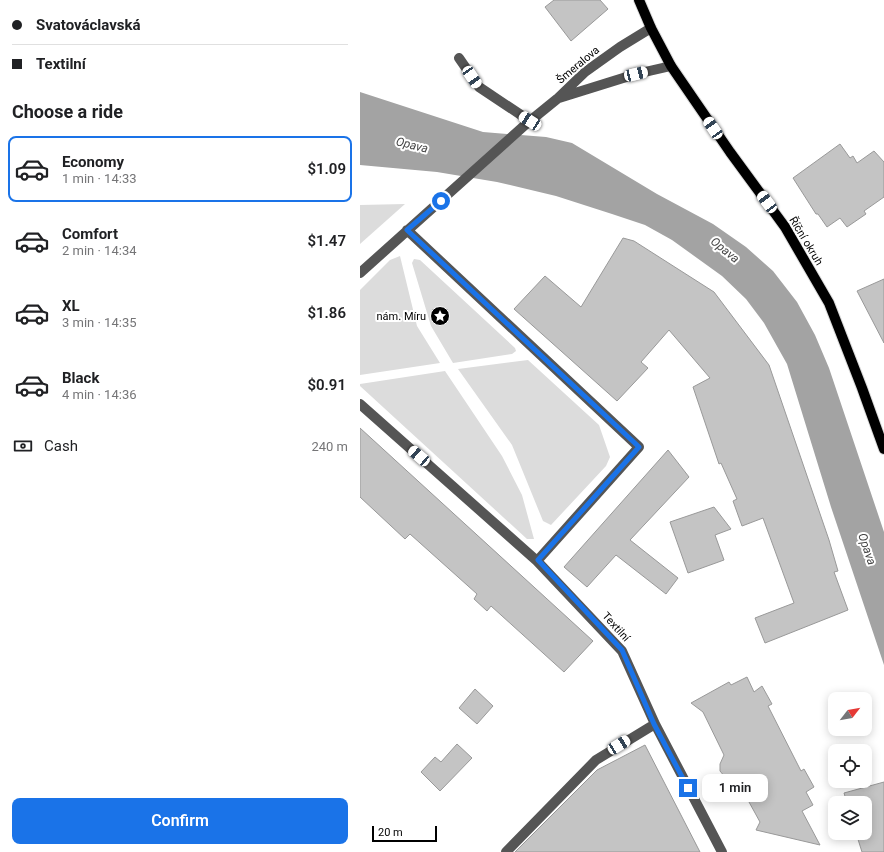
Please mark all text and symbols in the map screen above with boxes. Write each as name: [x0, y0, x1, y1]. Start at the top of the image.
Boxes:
text: Svatováclavská: [36, 16, 141, 34]
street label: Šmeralova: [554, 43, 602, 87]
text: Textilní: [36, 55, 86, 73]
car: [460, 64, 484, 90]
car: [623, 65, 649, 83]
text: Choose a ride: [12, 101, 123, 122]
car: [517, 109, 543, 133]
car: [701, 115, 725, 141]
water label: Opava: [394, 134, 430, 156]
icon: car: [14, 151, 50, 187]
text: Economy: [62, 153, 124, 171]
text: $1.09: [307, 160, 346, 178]
text: 1 min · 14:33: [62, 171, 137, 186]
car: [755, 189, 779, 215]
route start: [432, 192, 450, 210]
street label: Říční okruh: [786, 214, 826, 268]
icon: car: [14, 223, 50, 259]
text: Comfort: [62, 225, 118, 243]
text: $1.47: [307, 232, 346, 250]
water label: Opava: [708, 234, 742, 266]
text: 2 min · 14:34: [62, 243, 137, 258]
icon: car: [14, 295, 50, 331]
text: XL: [62, 297, 80, 315]
text: $1.86: [307, 304, 346, 322]
place icon: nám. Míru: [429, 305, 451, 327]
place label: nám. Míru: [377, 310, 426, 323]
text: 3 min · 14:35: [62, 315, 137, 330]
icon: car: [14, 367, 50, 403]
text: Black: [62, 369, 99, 387]
text: $0.91: [307, 376, 346, 394]
text: 4 min · 14:36: [62, 387, 137, 402]
icon: cash: [12, 435, 34, 457]
text: Cash: [44, 437, 78, 455]
text: 240 m: [311, 439, 348, 454]
car: [406, 444, 432, 468]
water label: Opava: [855, 531, 879, 567]
street label: Textilní: [599, 610, 633, 645]
north arrow: [828, 692, 872, 736]
map controls: [828, 692, 872, 840]
car: [606, 734, 632, 756]
button: locate: [828, 744, 872, 788]
callout: 1 min: [702, 774, 768, 802]
route end: [679, 779, 697, 797]
text: 1 min: [719, 780, 751, 795]
button: layers: [828, 796, 872, 840]
button: Confirm: [12, 798, 348, 844]
scale bar: [372, 824, 437, 843]
text: 20 m: [378, 826, 403, 839]

